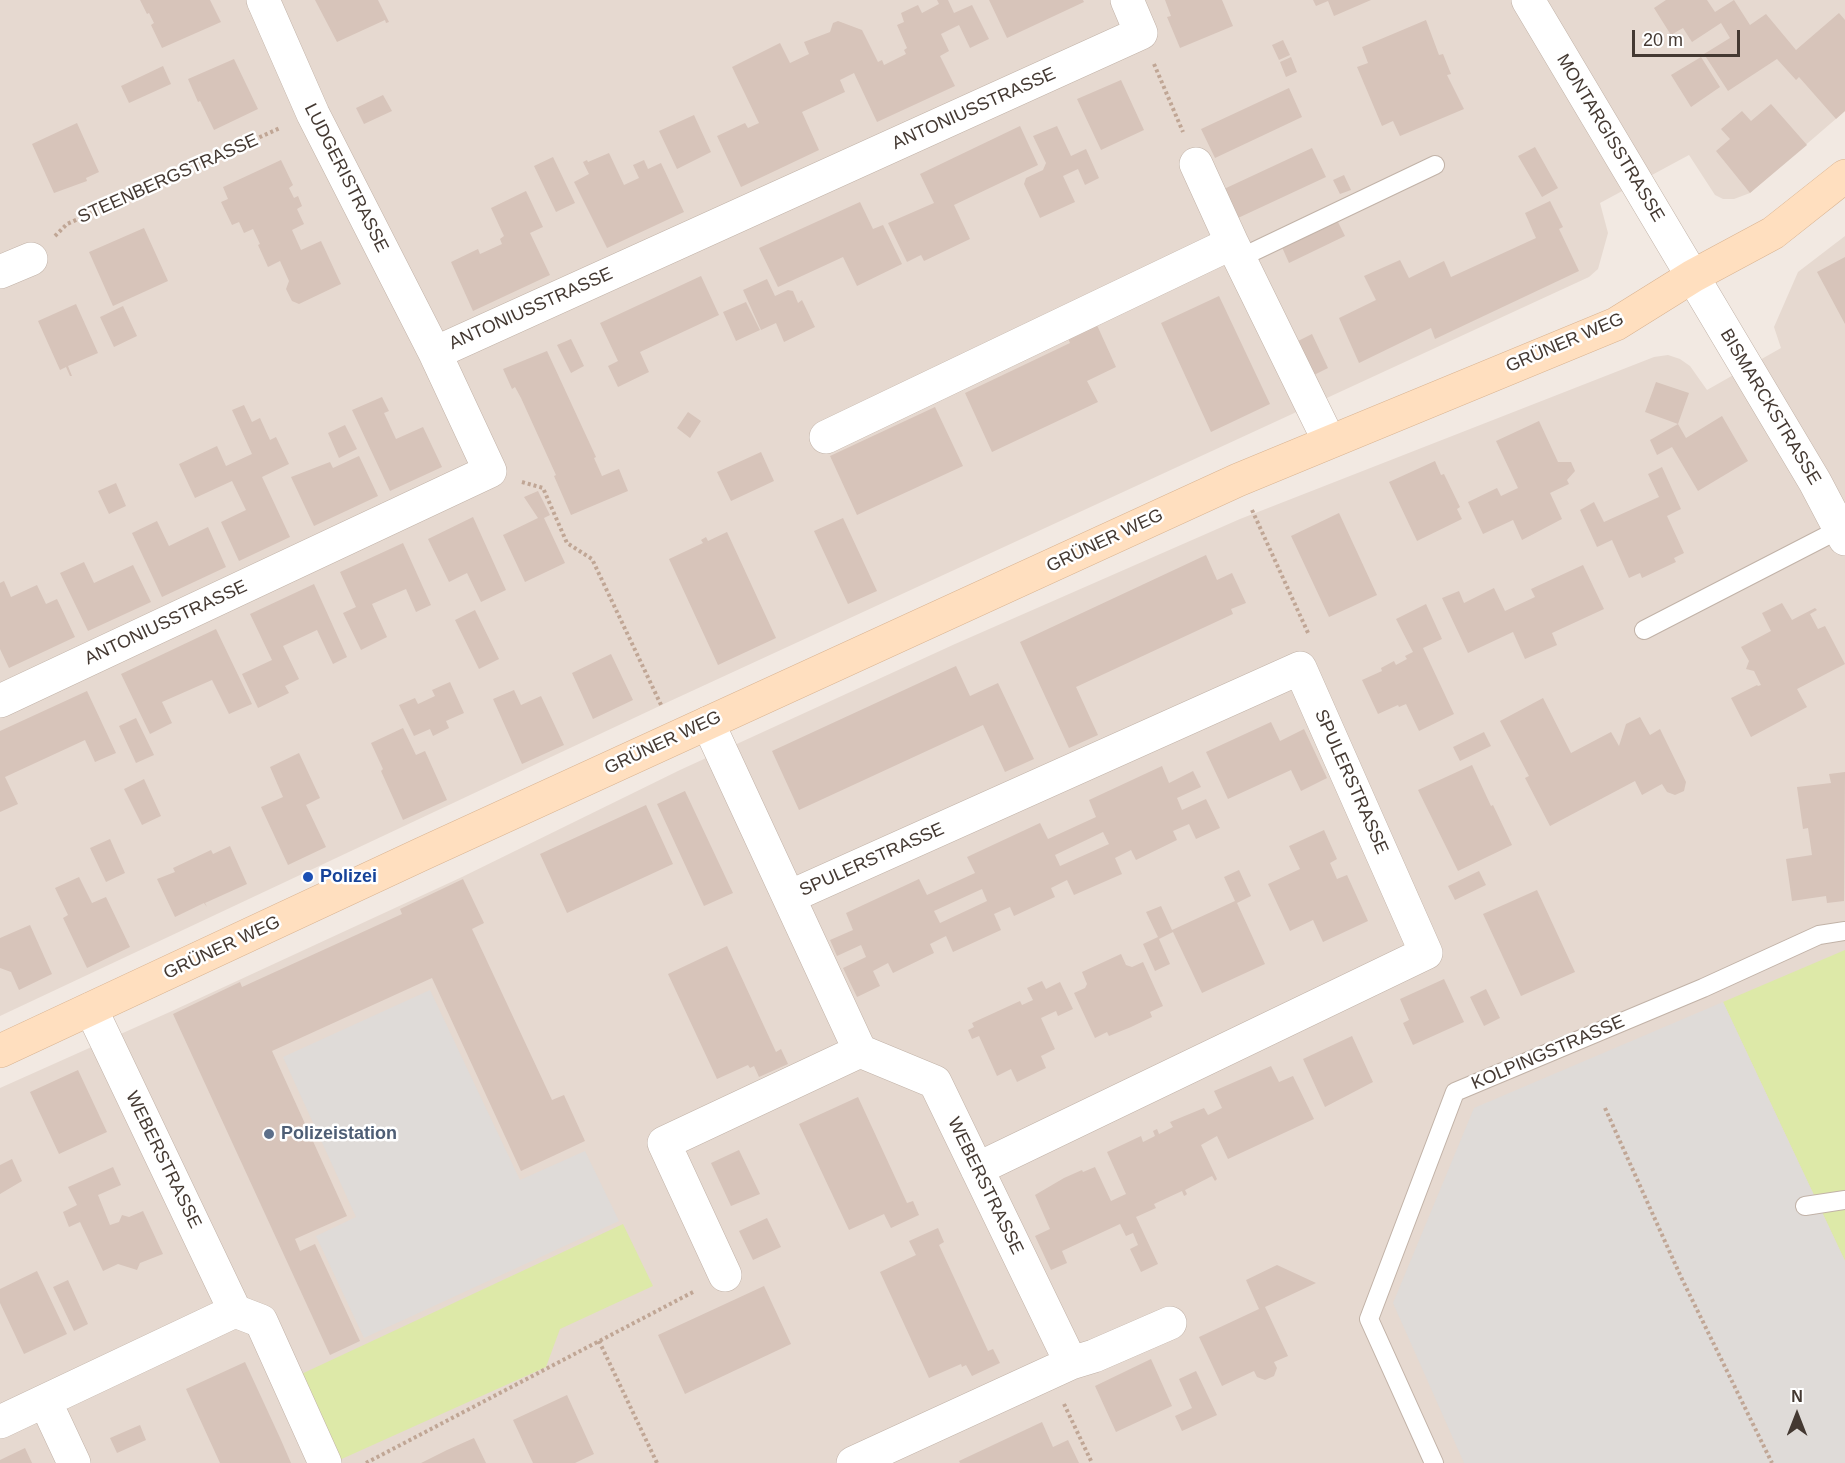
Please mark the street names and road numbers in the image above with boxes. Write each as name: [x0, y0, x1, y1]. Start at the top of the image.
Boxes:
street label: MONTARGISSTRASSE: [1551, 50, 1669, 226]
street label: ANTONIUSSTRASSE: [889, 63, 1059, 155]
street label: LUDGERISTRASSE: [299, 100, 393, 256]
street label: STEENBERGSTRASSE: [75, 129, 261, 229]
street label: ANTONIUSSTRASSE: [446, 263, 616, 355]
street label: GRÜNER WEG: [1503, 308, 1627, 378]
street label: BISMARCKSTRASSE: [1715, 325, 1825, 489]
street label: GRÜNER WEG: [1043, 505, 1167, 577]
street label: ANTONIUSSTRASSE: [81, 576, 251, 670]
street label: SPULERSTRASSE: [1309, 706, 1393, 858]
street label: GRÜNER WEG: [601, 707, 725, 779]
street label: SPULERSTRASSE: [796, 818, 948, 902]
street label: GRÜNER WEG: [160, 912, 284, 984]
street label: KOLPINGSTRASSE: [1468, 1011, 1628, 1095]
street label: WEBERSTRASSE: [120, 1088, 206, 1232]
street label: WEBERSTRASSE: [942, 1114, 1028, 1258]

